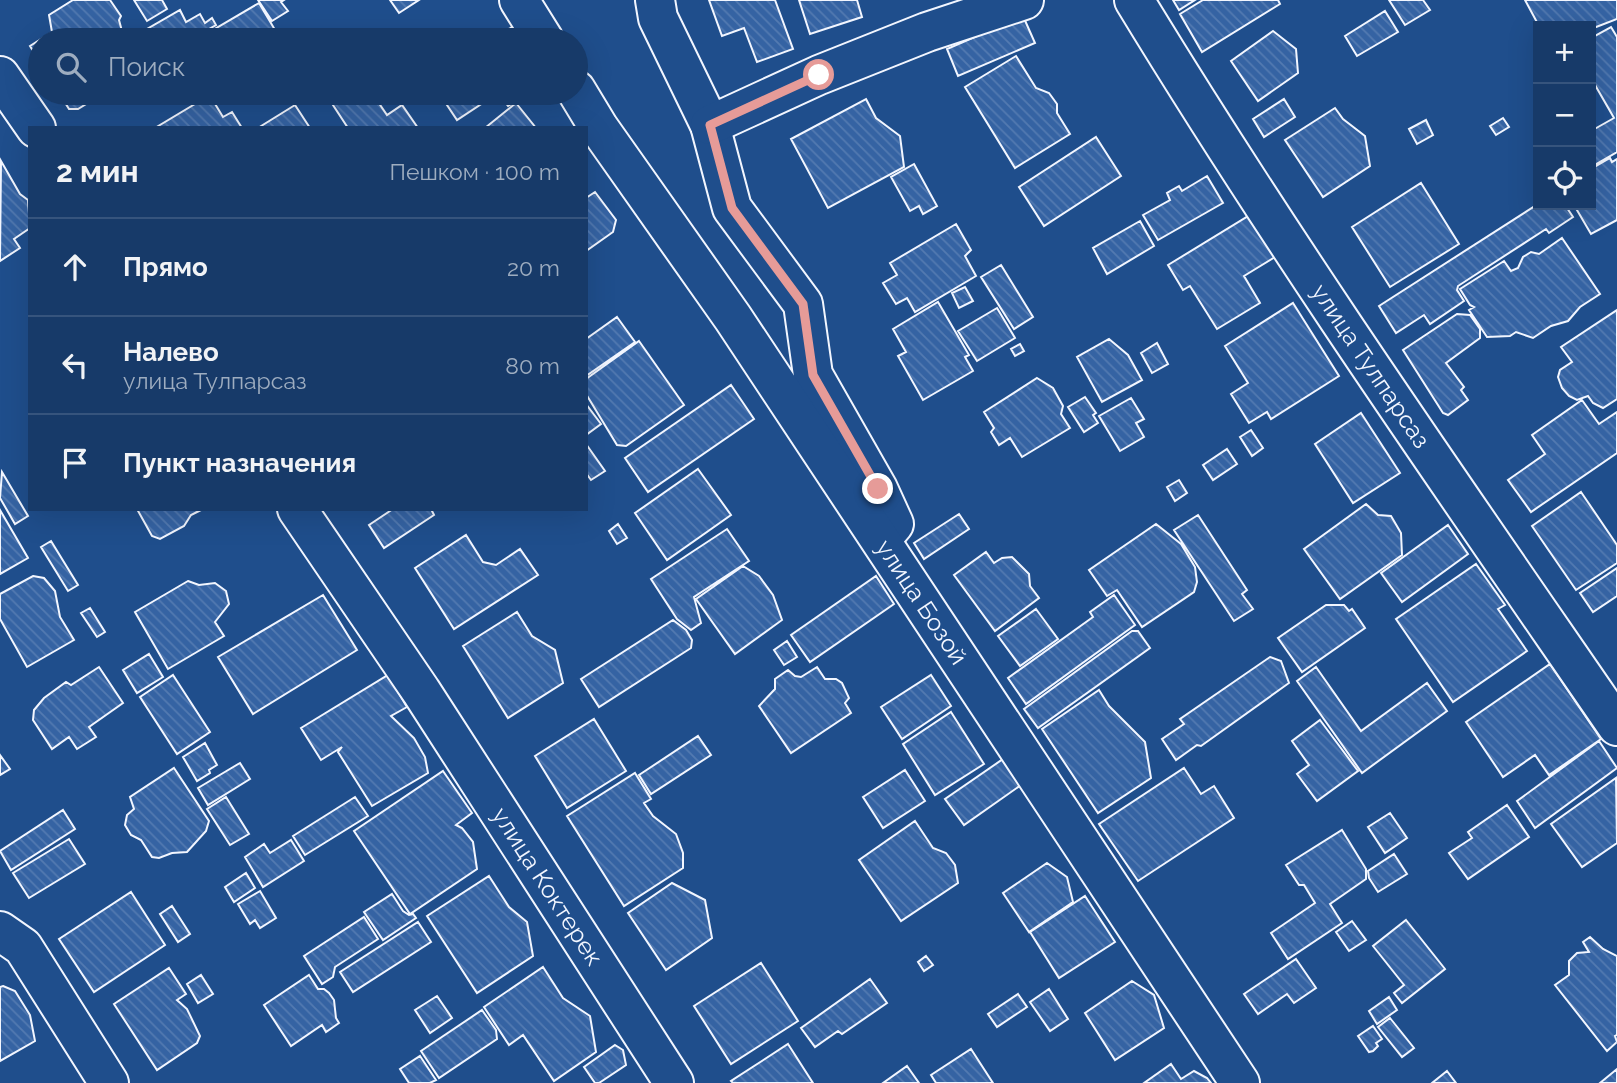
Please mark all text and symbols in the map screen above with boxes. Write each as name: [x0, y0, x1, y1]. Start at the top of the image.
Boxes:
map controls: [1533, 21, 1596, 210]
button: +: [1533, 21, 1596, 84]
search box: [28, 28, 588, 105]
icon: search: [52, 48, 90, 86]
text: Поиск: [108, 52, 185, 82]
route start: [803, 59, 834, 90]
button: −: [1533, 84, 1596, 147]
button: locate: [1533, 147, 1596, 210]
text: 2 мин: [56, 154, 139, 189]
text: Пешком · 100 m: [390, 158, 560, 185]
icon: ahead: [56, 248, 94, 286]
text: Прямо: [123, 252, 208, 282]
text: 20 m: [507, 254, 560, 281]
street label: улица Тулпарсаз: [1305, 278, 1437, 453]
text: Налево: [123, 337, 219, 367]
icon: left: [56, 346, 94, 384]
text: 80 m: [505, 352, 560, 379]
text: улица Тулпарсаз: [123, 367, 307, 394]
icon: arrive: [56, 444, 94, 482]
text: Пункт назначения: [123, 448, 356, 478]
route end: [862, 473, 893, 504]
street label: улица Бозой: [870, 534, 974, 670]
street label: улица Коктерек: [486, 802, 609, 971]

